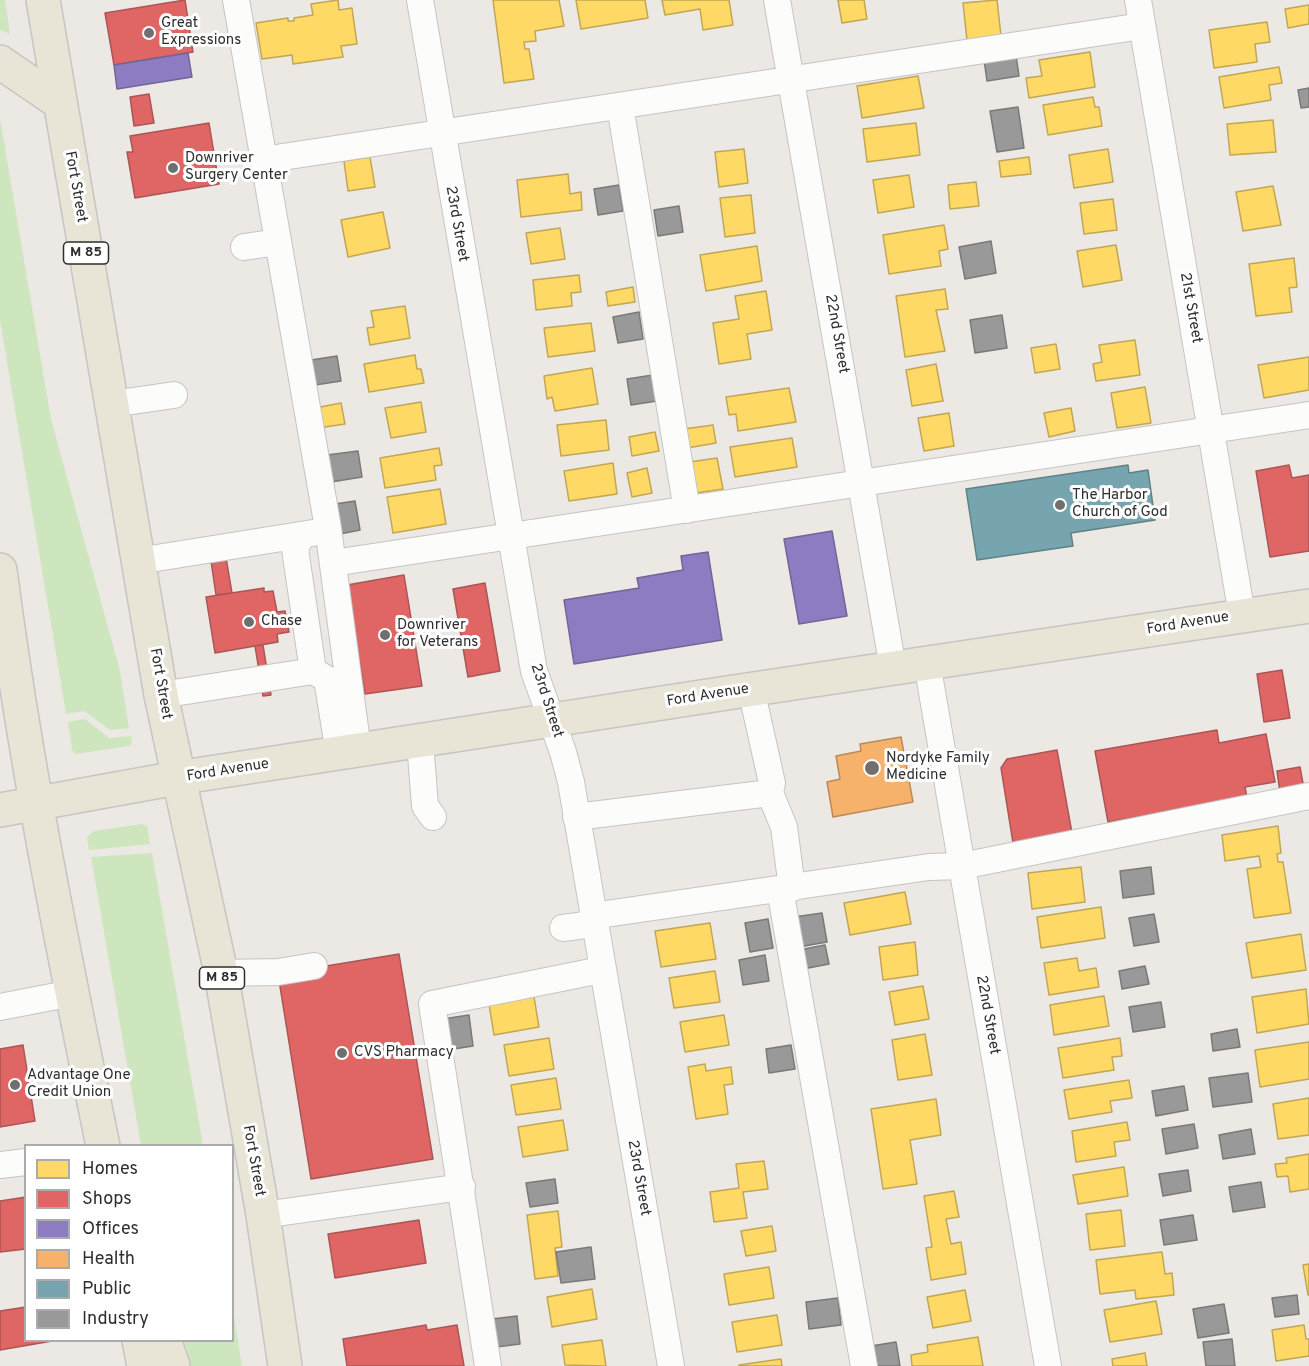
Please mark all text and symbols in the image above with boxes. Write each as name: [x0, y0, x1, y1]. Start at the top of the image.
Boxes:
place label: Great Expressions: [161, 15, 241, 50]
marker: Great Expressions: [142, 26, 156, 40]
street label: Fort Street: [60, 150, 90, 224]
place label: Downriver Surgery Center: [185, 150, 288, 185]
marker: Downriver Surgery Center: [166, 161, 180, 175]
street label: 23rd Street: [440, 185, 472, 263]
road number: M 85: [64, 242, 109, 264]
street label: 21st Street: [1175, 271, 1205, 345]
street label: 22nd Street: [820, 293, 852, 375]
place label: The Harbor Church of God: [1072, 487, 1168, 522]
marker: The Harbor Church of God: [1053, 498, 1067, 512]
street label: Ford Avenue: [1146, 609, 1230, 639]
place label: Chase: [261, 613, 302, 631]
marker: Chase: [242, 615, 256, 629]
place label: Downriver for Veterans: [397, 617, 478, 652]
marker: Downriver for Veterans: [378, 628, 392, 642]
street label: Fort Street: [145, 647, 175, 721]
street label: 23rd Street: [526, 662, 566, 740]
street label: Ford Avenue: [666, 681, 750, 711]
place label: Nordyke Family Medicine: [886, 750, 990, 785]
street label: Ford Avenue: [186, 756, 270, 786]
marker: Nordyke Family Medicine: [863, 759, 881, 777]
road number: M 85: [200, 967, 244, 989]
street label: 22nd Street: [971, 974, 1003, 1056]
place label: CVS Pharmacy: [354, 1044, 454, 1062]
marker: CVS Pharmacy: [335, 1046, 349, 1060]
place label: Advantage One Credit Union: [27, 1067, 130, 1102]
marker: Advantage One Credit Union: [8, 1078, 22, 1092]
street label: Fort Street: [238, 1124, 268, 1198]
street label: 23rd Street: [622, 1139, 654, 1217]
legend: [24, 1144, 234, 1342]
text: Homes: [82, 1158, 138, 1181]
text: Shops: [82, 1188, 132, 1211]
text: Offices: [82, 1218, 139, 1241]
text: Health: [82, 1248, 135, 1271]
text: Public: [82, 1278, 132, 1301]
text: Industry: [82, 1308, 149, 1331]

